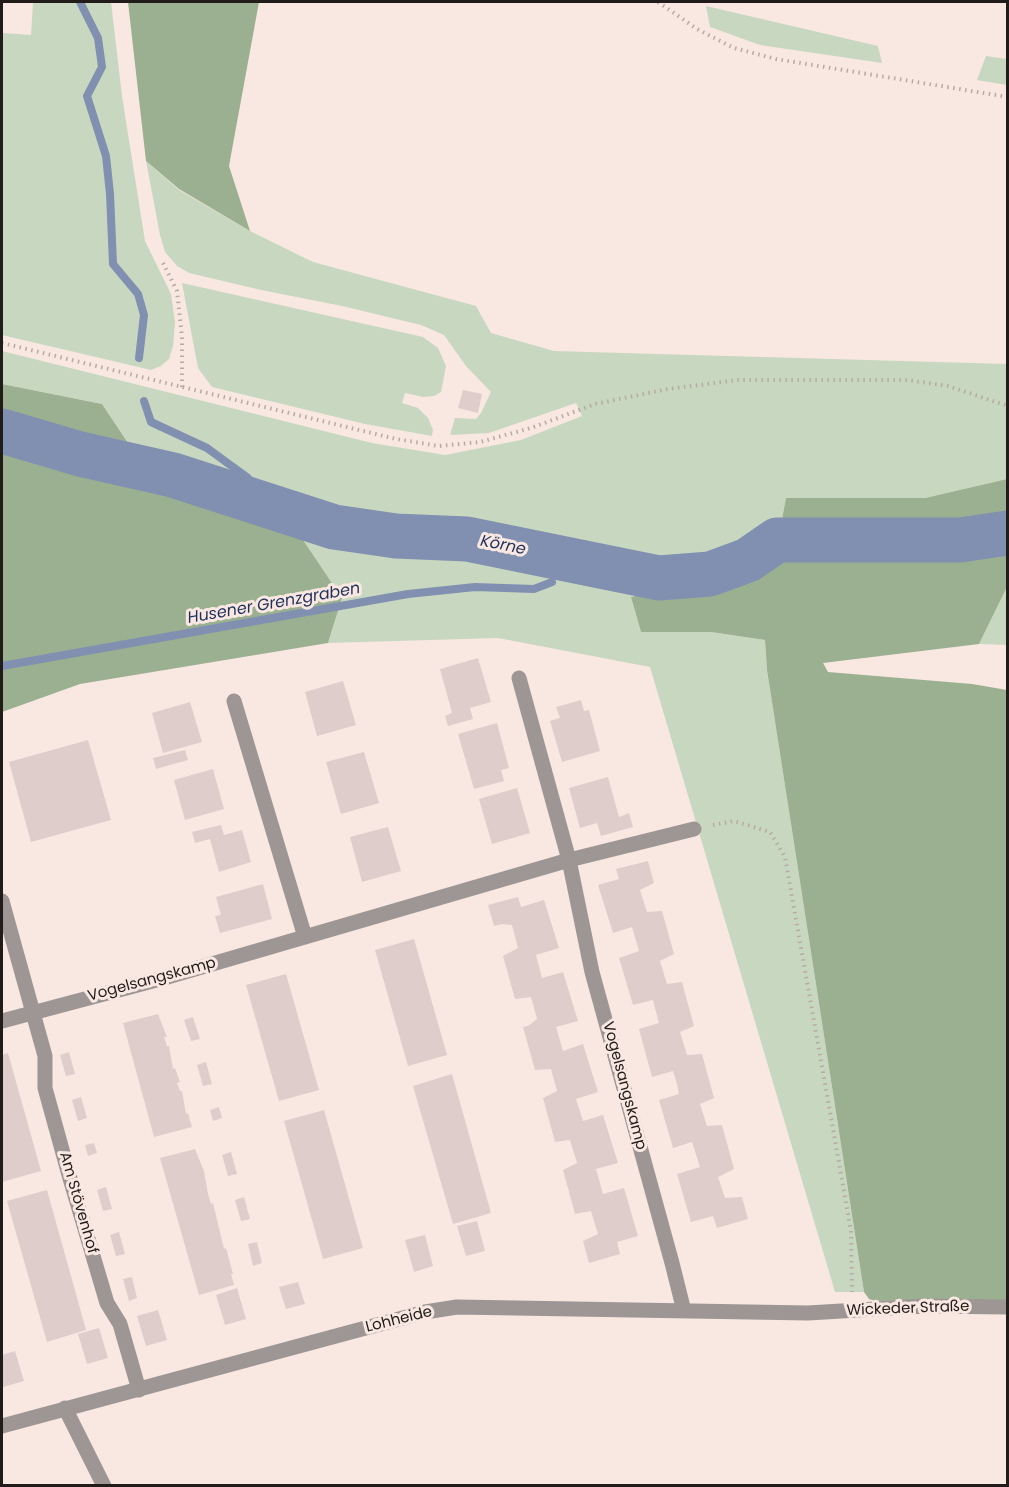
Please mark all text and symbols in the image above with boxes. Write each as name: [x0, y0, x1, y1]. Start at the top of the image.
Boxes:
water label: Körne: [479, 532, 527, 560]
water label: Husener Grenzgraben: [186, 579, 362, 629]
street label: Vogelsangskamp: [86, 954, 218, 1006]
street label: Vogelsangskamp: [598, 1020, 650, 1152]
street label: Am Stövenhof: [55, 1150, 101, 1256]
street label: Wickeder Straße: [846, 1298, 970, 1320]
street label: Lohheide: [364, 1303, 434, 1337]

